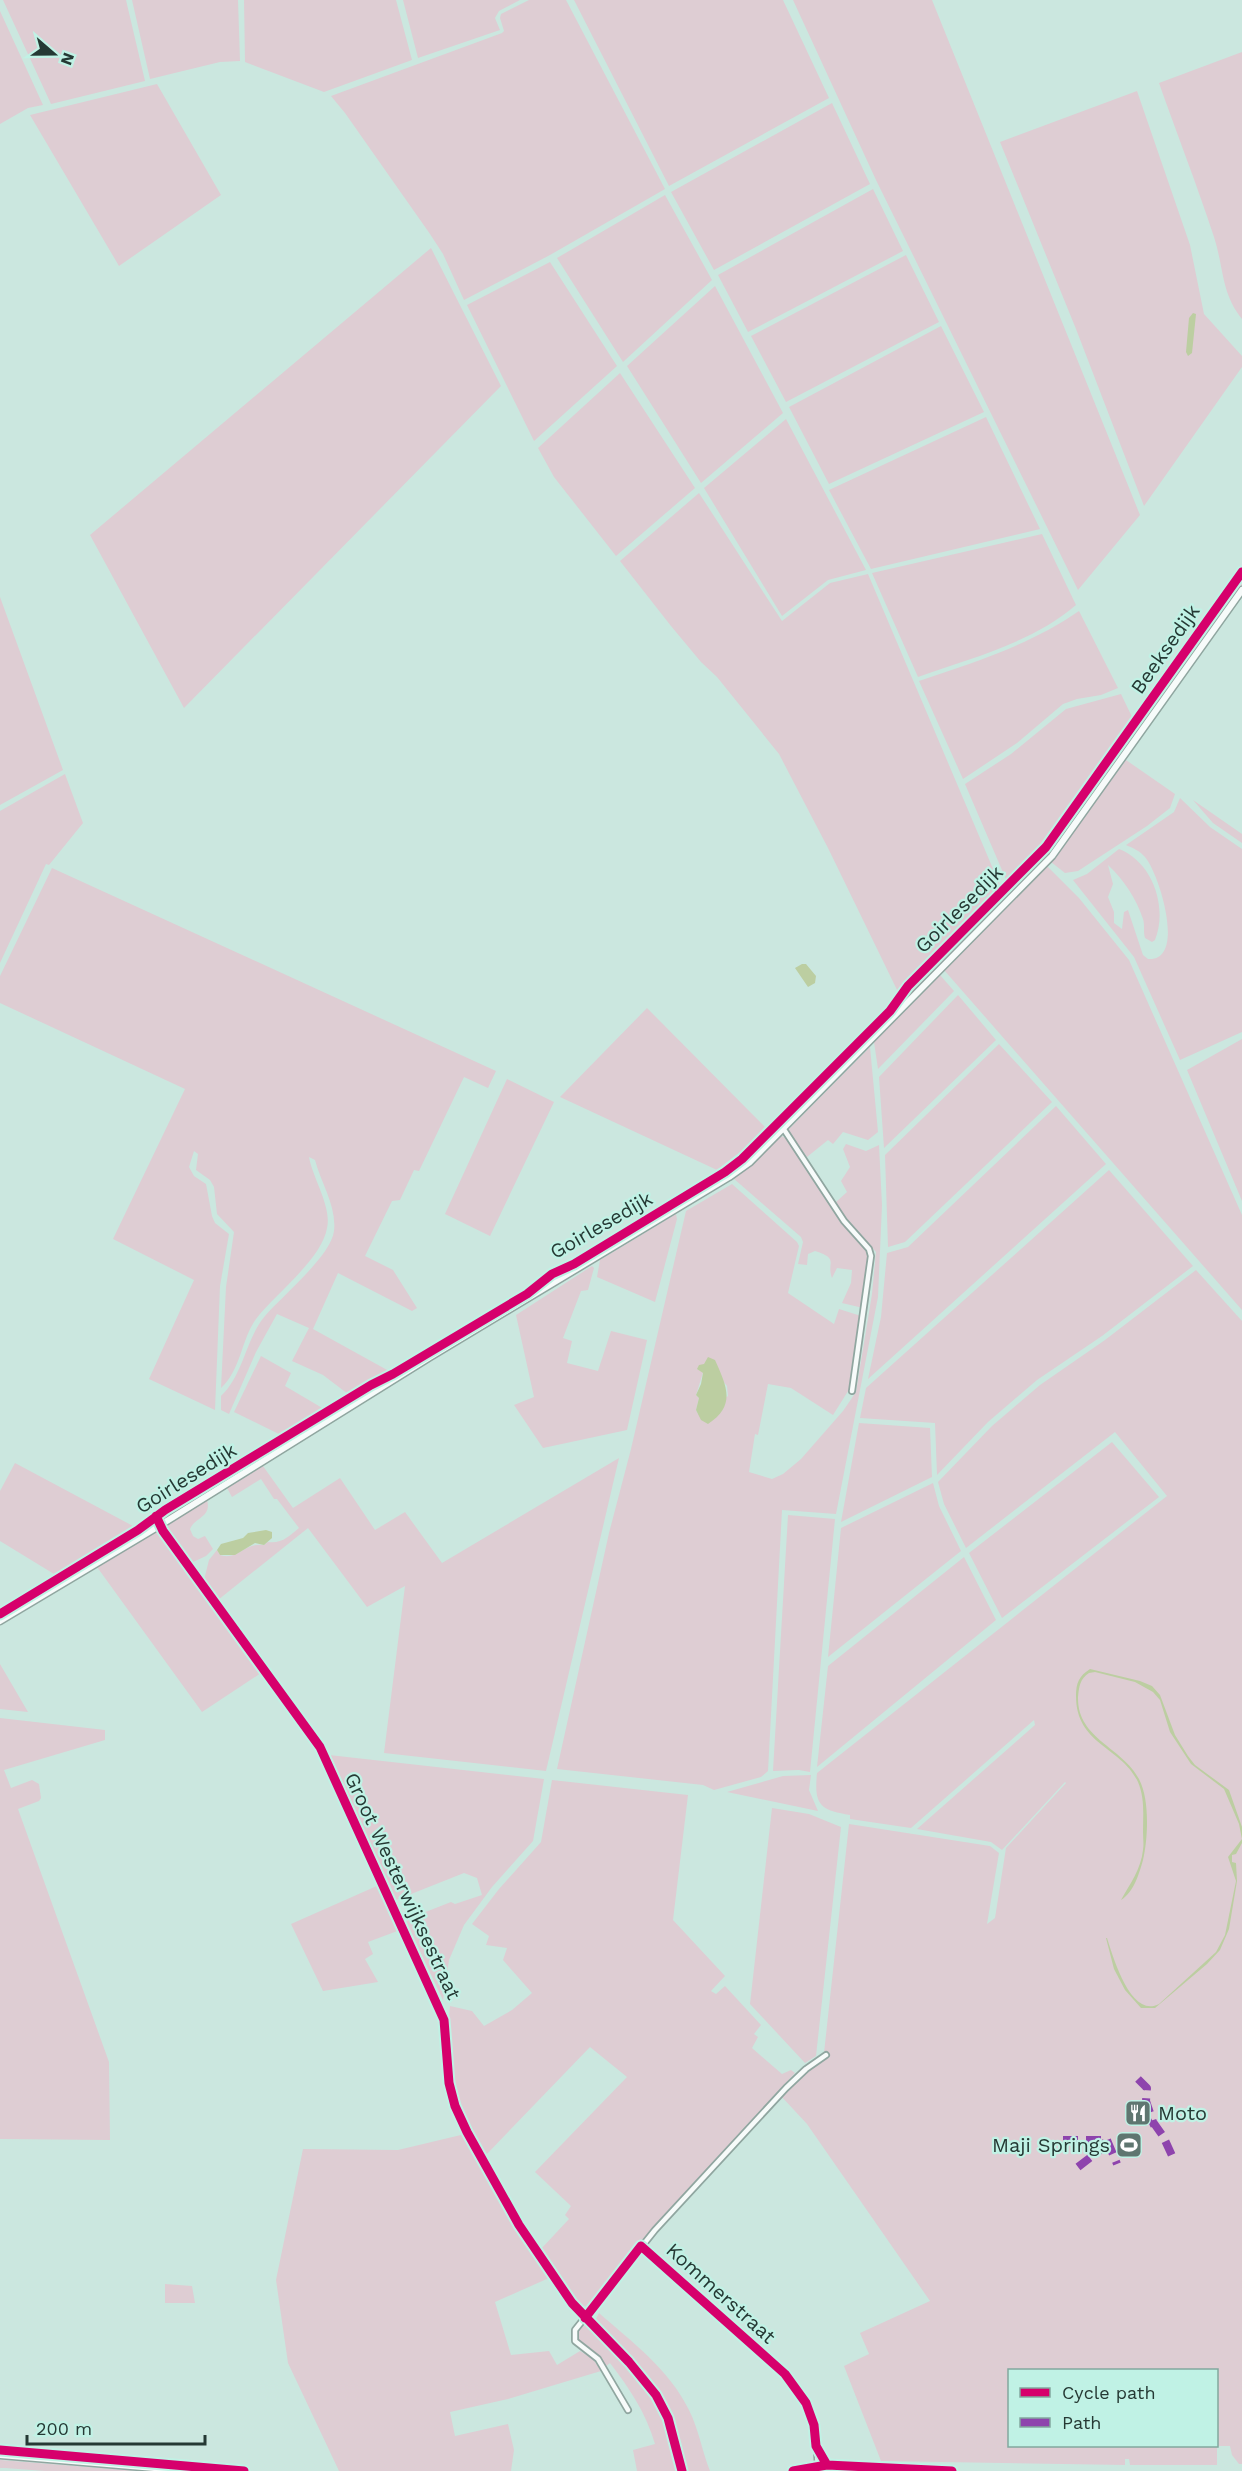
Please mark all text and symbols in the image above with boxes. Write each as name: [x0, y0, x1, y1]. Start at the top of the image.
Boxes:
north arrow: [24, 24, 84, 84]
text: N: [57, 50, 79, 68]
street label: Beeksedijk: [1125, 600, 1205, 698]
street label: Goirlesedijk: [910, 860, 1008, 958]
street label: Goirlesedijk: [546, 1186, 656, 1264]
street label: Goirlesedijk: [131, 1438, 241, 1518]
street label: Groot Westerwijksestraat: [340, 1769, 466, 2004]
restaurant icon: Moto: [1123, 2098, 1153, 2128]
place label: Moto: [1158, 2101, 1207, 2125]
sports icon: Maji Springs: [1114, 2130, 1144, 2160]
place label: Maji Springs: [992, 2133, 1110, 2157]
street label: Kommerstraat: [661, 2238, 781, 2349]
legend: [1008, 2369, 1218, 2447]
text: Cycle path: [1062, 2382, 1156, 2403]
scale bar: [27, 2408, 206, 2446]
text: Path: [1062, 2412, 1102, 2433]
text: 200 m: [36, 2418, 92, 2439]

